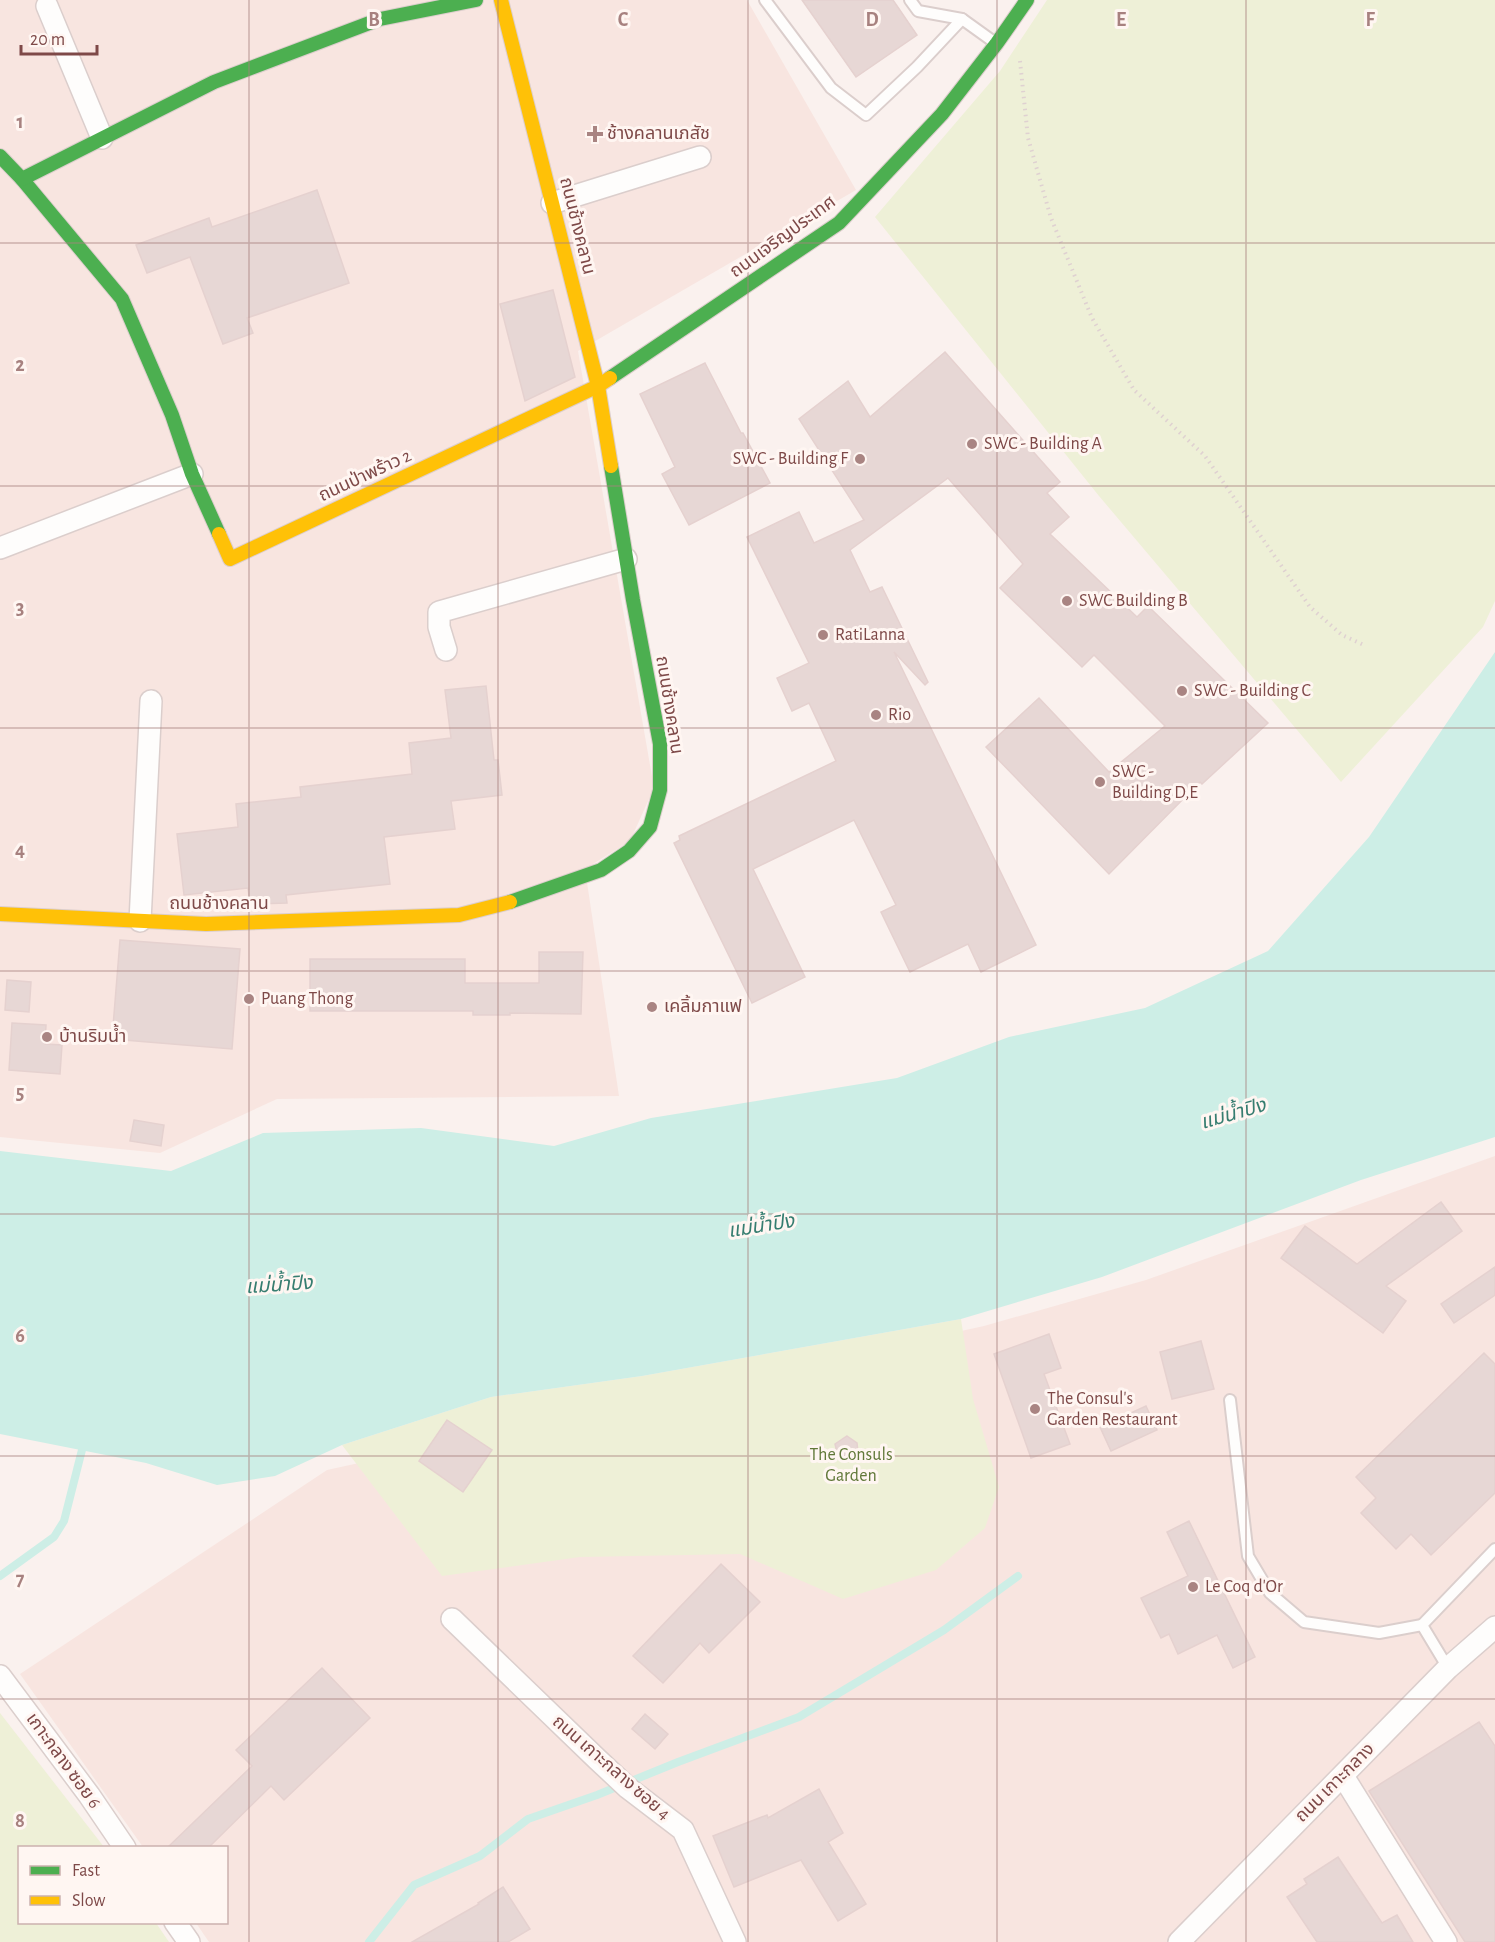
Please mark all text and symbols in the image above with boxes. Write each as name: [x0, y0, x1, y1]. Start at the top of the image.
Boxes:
text: B: [368, 10, 380, 30]
text: C: [618, 10, 629, 30]
text: D: [865, 10, 879, 30]
text: E: [1116, 10, 1126, 30]
text: F: [1365, 10, 1375, 30]
scale bar: [21, 18, 98, 56]
text: 20 m: [30, 31, 65, 49]
text: 1: [16, 112, 24, 132]
place label: ช้างคลานเภสัช: [607, 123, 710, 143]
marker: ช้างคลานเภสัช: [588, 127, 602, 141]
street label: ถนนช้างคลาน: [556, 175, 600, 276]
street label: ถนนเจริญประเทศ: [727, 193, 839, 281]
text: 2: [15, 355, 25, 375]
place label: SWC - Building A: [984, 435, 1102, 453]
marker: SWC - Building A: [965, 437, 979, 451]
street label: ถนนป่าพร้าว 2: [315, 445, 414, 505]
place label: SWC - Building F: [733, 450, 848, 468]
marker: SWC - Building F: [853, 452, 867, 466]
place label: SWC Building B: [1079, 592, 1188, 610]
marker: SWC Building B: [1060, 594, 1074, 608]
text: 3: [16, 598, 24, 618]
place label: RatiLanna: [835, 626, 905, 644]
marker: RatiLanna: [816, 628, 830, 642]
street label: ถนนช้างคลาน: [652, 654, 688, 756]
place label: SWC - Building C: [1194, 682, 1311, 700]
marker: SWC - Building C: [1175, 684, 1189, 698]
place label: Rio: [888, 706, 911, 724]
marker: Rio: [869, 708, 883, 722]
place label: SWC - Building D,E: [1112, 763, 1198, 802]
marker: SWC - Building D,E: [1093, 775, 1107, 789]
text: 4: [15, 840, 25, 860]
street label: ถนนช้างคลาน: [169, 893, 269, 913]
place label: Puang Thong: [261, 990, 353, 1008]
marker: Puang Thong: [242, 992, 256, 1006]
place label: เคลิ้มกาแฟ: [664, 994, 742, 1016]
marker: เคลิ้มกาแฟ: [645, 1000, 659, 1014]
place label: บ้านริมน้ำ: [59, 1023, 126, 1046]
marker: บ้านริมน้ำ: [40, 1030, 54, 1044]
text: 5: [16, 1083, 24, 1103]
water label: แม่น้ำปิง: [1197, 1090, 1269, 1133]
water label: แม่น้ำปิง: [726, 1206, 797, 1241]
water label: แม่น้ำปิง: [245, 1268, 314, 1297]
text: 6: [15, 1326, 25, 1346]
place label: The Consul's Garden Restaurant: [1047, 1390, 1178, 1429]
marker: The Consul's Garden Restaurant: [1028, 1402, 1042, 1416]
park label: The Consuls Garden: [809, 1446, 893, 1485]
text: 7: [16, 1569, 25, 1589]
place label: Le Coq d'Or: [1205, 1578, 1283, 1596]
marker: Le Coq d'Or: [1186, 1580, 1200, 1594]
street label: เกาะกลาง ซอย 6: [23, 1710, 103, 1812]
street label: ถนน เกาะกลาง ซอย 4: [549, 1712, 673, 1824]
street label: ถนน เกาะกลาง: [1292, 1740, 1378, 1826]
text: 8: [15, 1811, 25, 1831]
legend: [18, 1846, 228, 1924]
text: Fast: [72, 1862, 100, 1880]
text: Slow: [72, 1892, 105, 1910]

